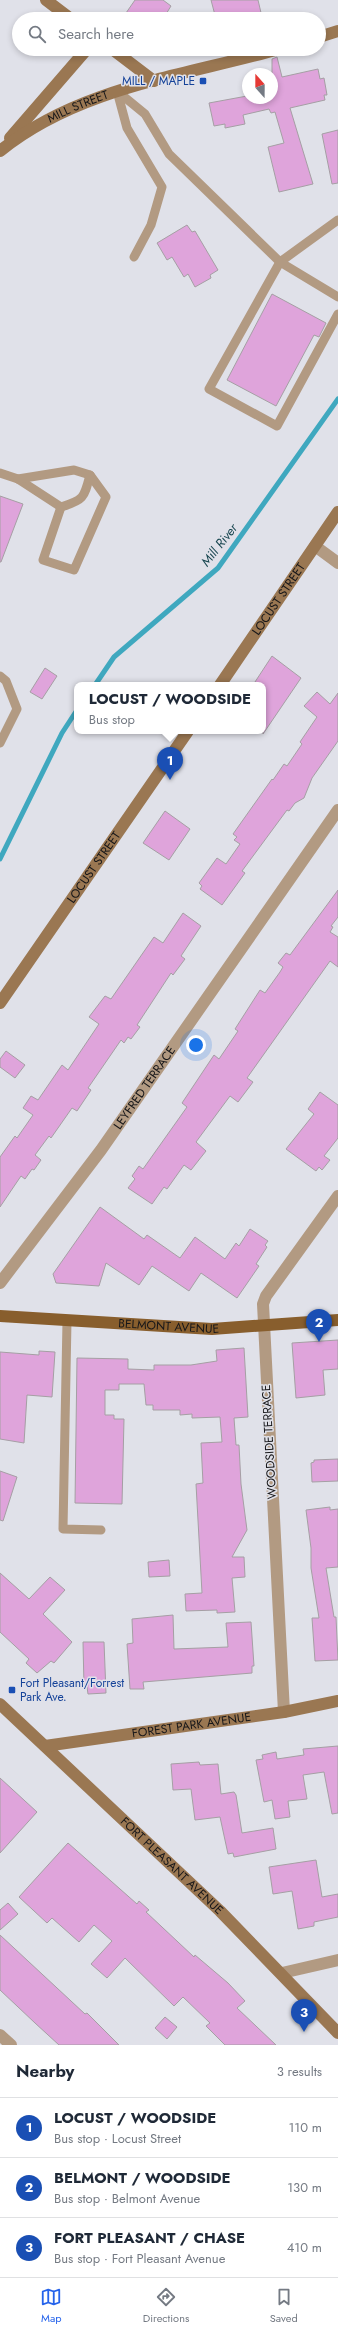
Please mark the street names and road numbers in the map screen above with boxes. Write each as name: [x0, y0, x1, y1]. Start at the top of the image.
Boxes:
street label: MILL STREET: [44, 86, 111, 128]
street label: LOCUST STREET: [248, 559, 310, 639]
street label: LOCUST STREET: [63, 827, 125, 907]
street label: LEYFRED TERRACE: [109, 1042, 180, 1133]
street label: BELMONT AVENUE: [118, 1314, 220, 1338]
street label: WOODSIDE TERRACE: [257, 1384, 281, 1500]
street label: FOREST PARK AVENUE: [131, 1708, 252, 1743]
street label: FORT PLEASANT AVENUE: [116, 1813, 227, 1919]

